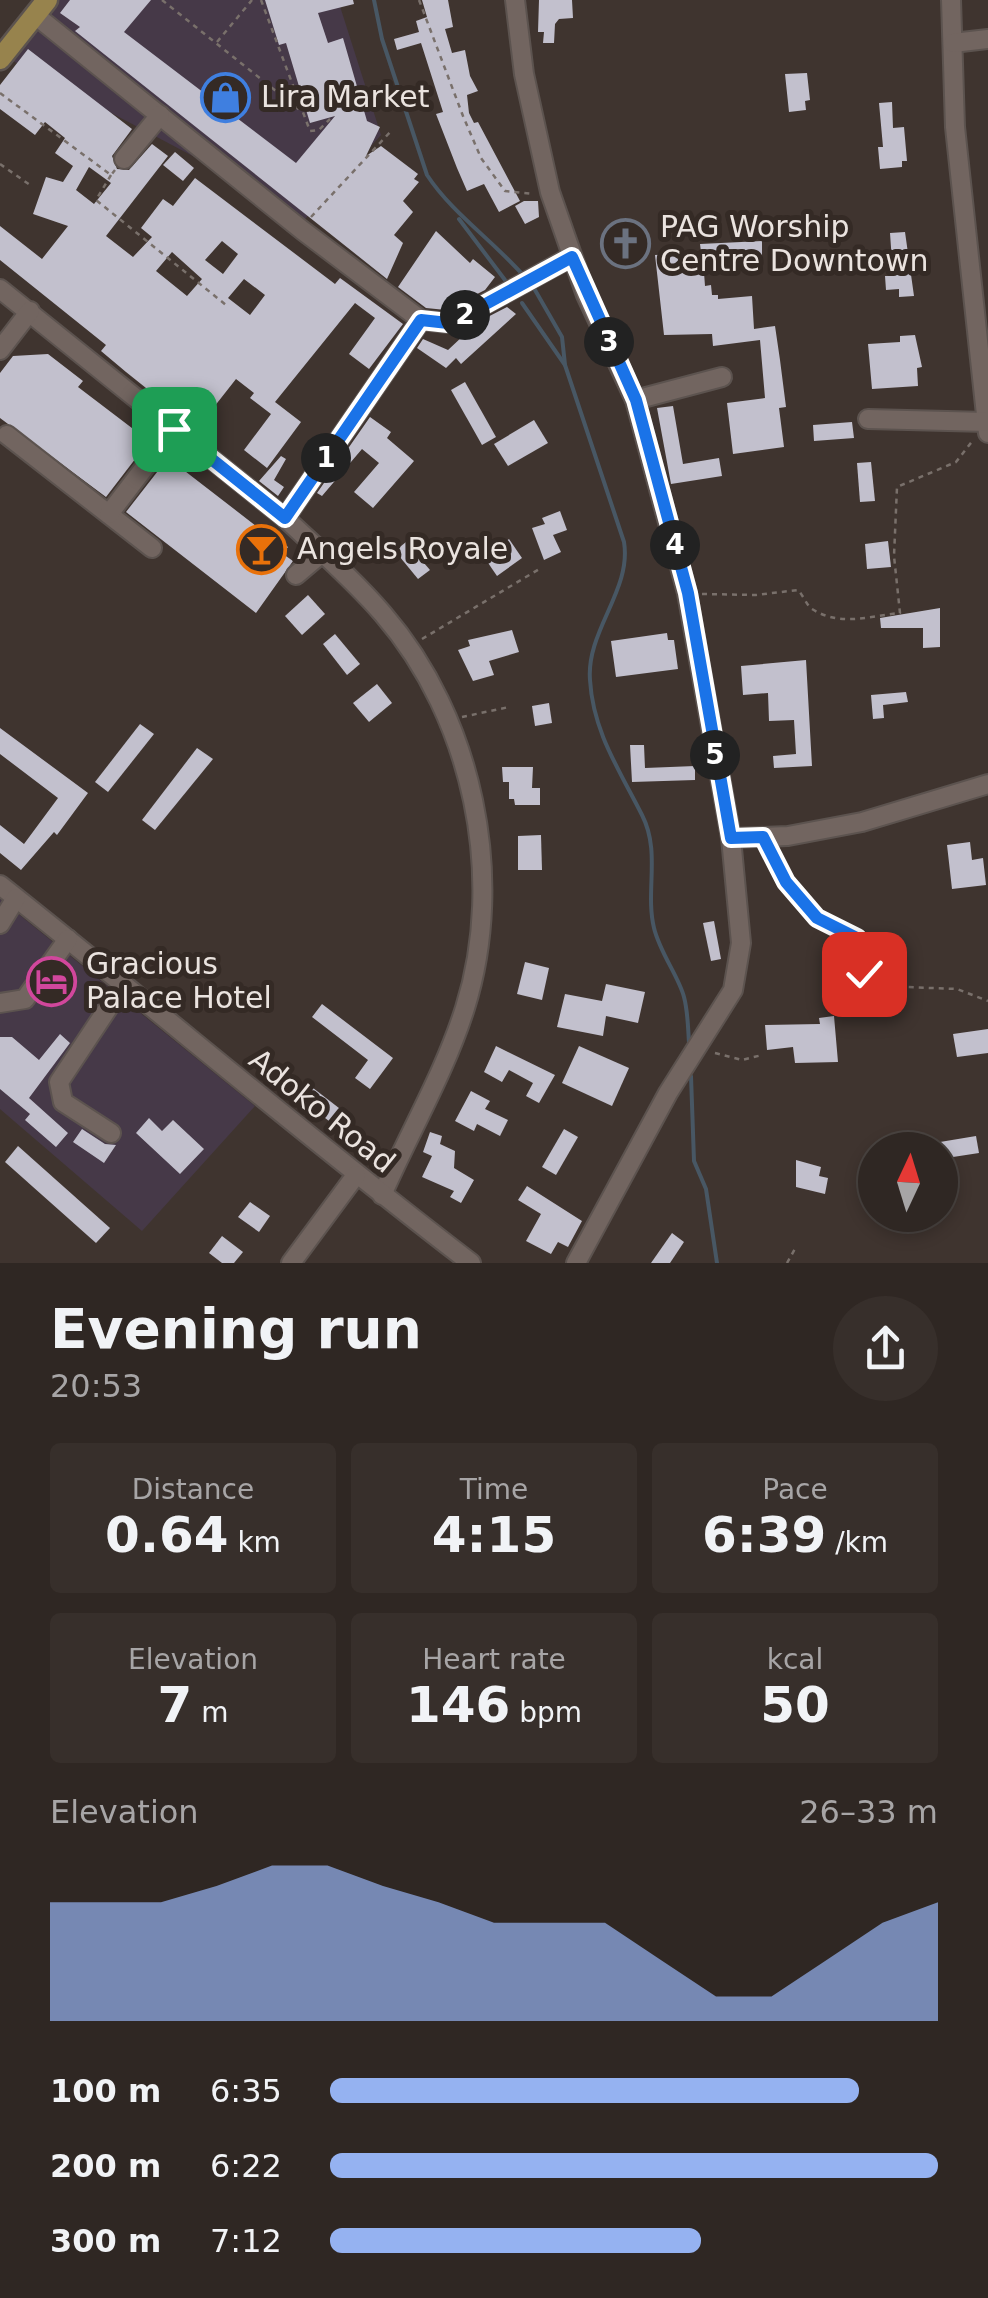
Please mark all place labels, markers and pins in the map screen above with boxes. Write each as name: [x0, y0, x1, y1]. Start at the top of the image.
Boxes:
shop icon: Lira Market: [200, 71, 252, 123]
place label: Lira Market: [261, 79, 430, 114]
place label: PAG Worship Centre Downtown: [660, 209, 929, 278]
church icon: PAG Worship Centre Downtown: [599, 218, 651, 270]
pin: 2: [440, 290, 490, 340]
pin: 3: [584, 317, 634, 367]
pin: [132, 387, 217, 472]
pin: 1: [301, 433, 351, 483]
pin: 4: [650, 520, 700, 570]
bar icon: Angels Royale: [236, 523, 288, 575]
place label: Angels Royale: [297, 531, 508, 566]
pin: 5: [690, 730, 740, 780]
pin: [822, 932, 907, 1017]
place label: Gracious Palace Hotel: [86, 946, 272, 1015]
hotel icon: Gracious Palace Hotel: [25, 955, 77, 1007]

